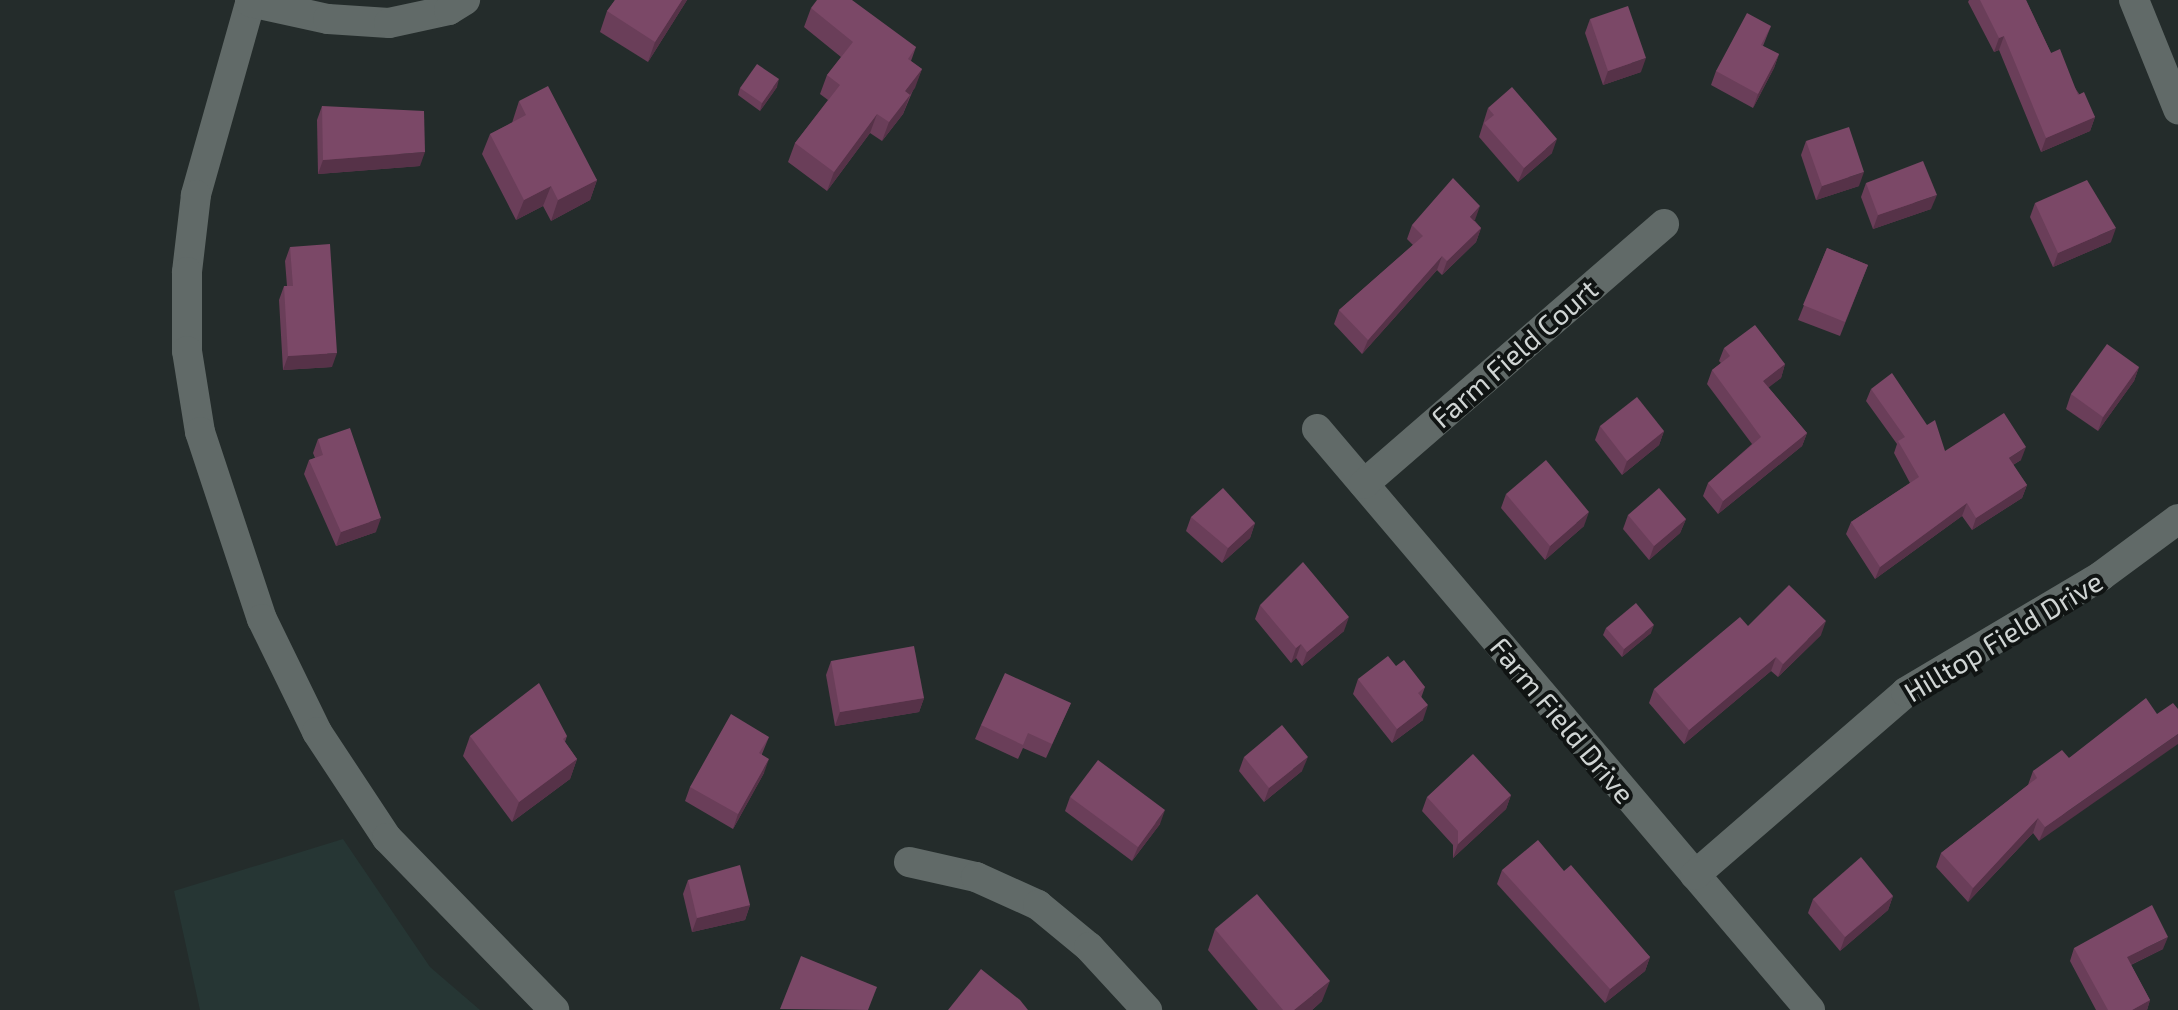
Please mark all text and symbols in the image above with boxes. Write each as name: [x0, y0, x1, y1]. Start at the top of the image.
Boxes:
street label: Farm Field Court: [1424, 272, 1604, 434]
street label: Hilltop Field Drive: [1898, 564, 2108, 708]
street label: Farm Field Drive: [1484, 630, 1642, 810]

